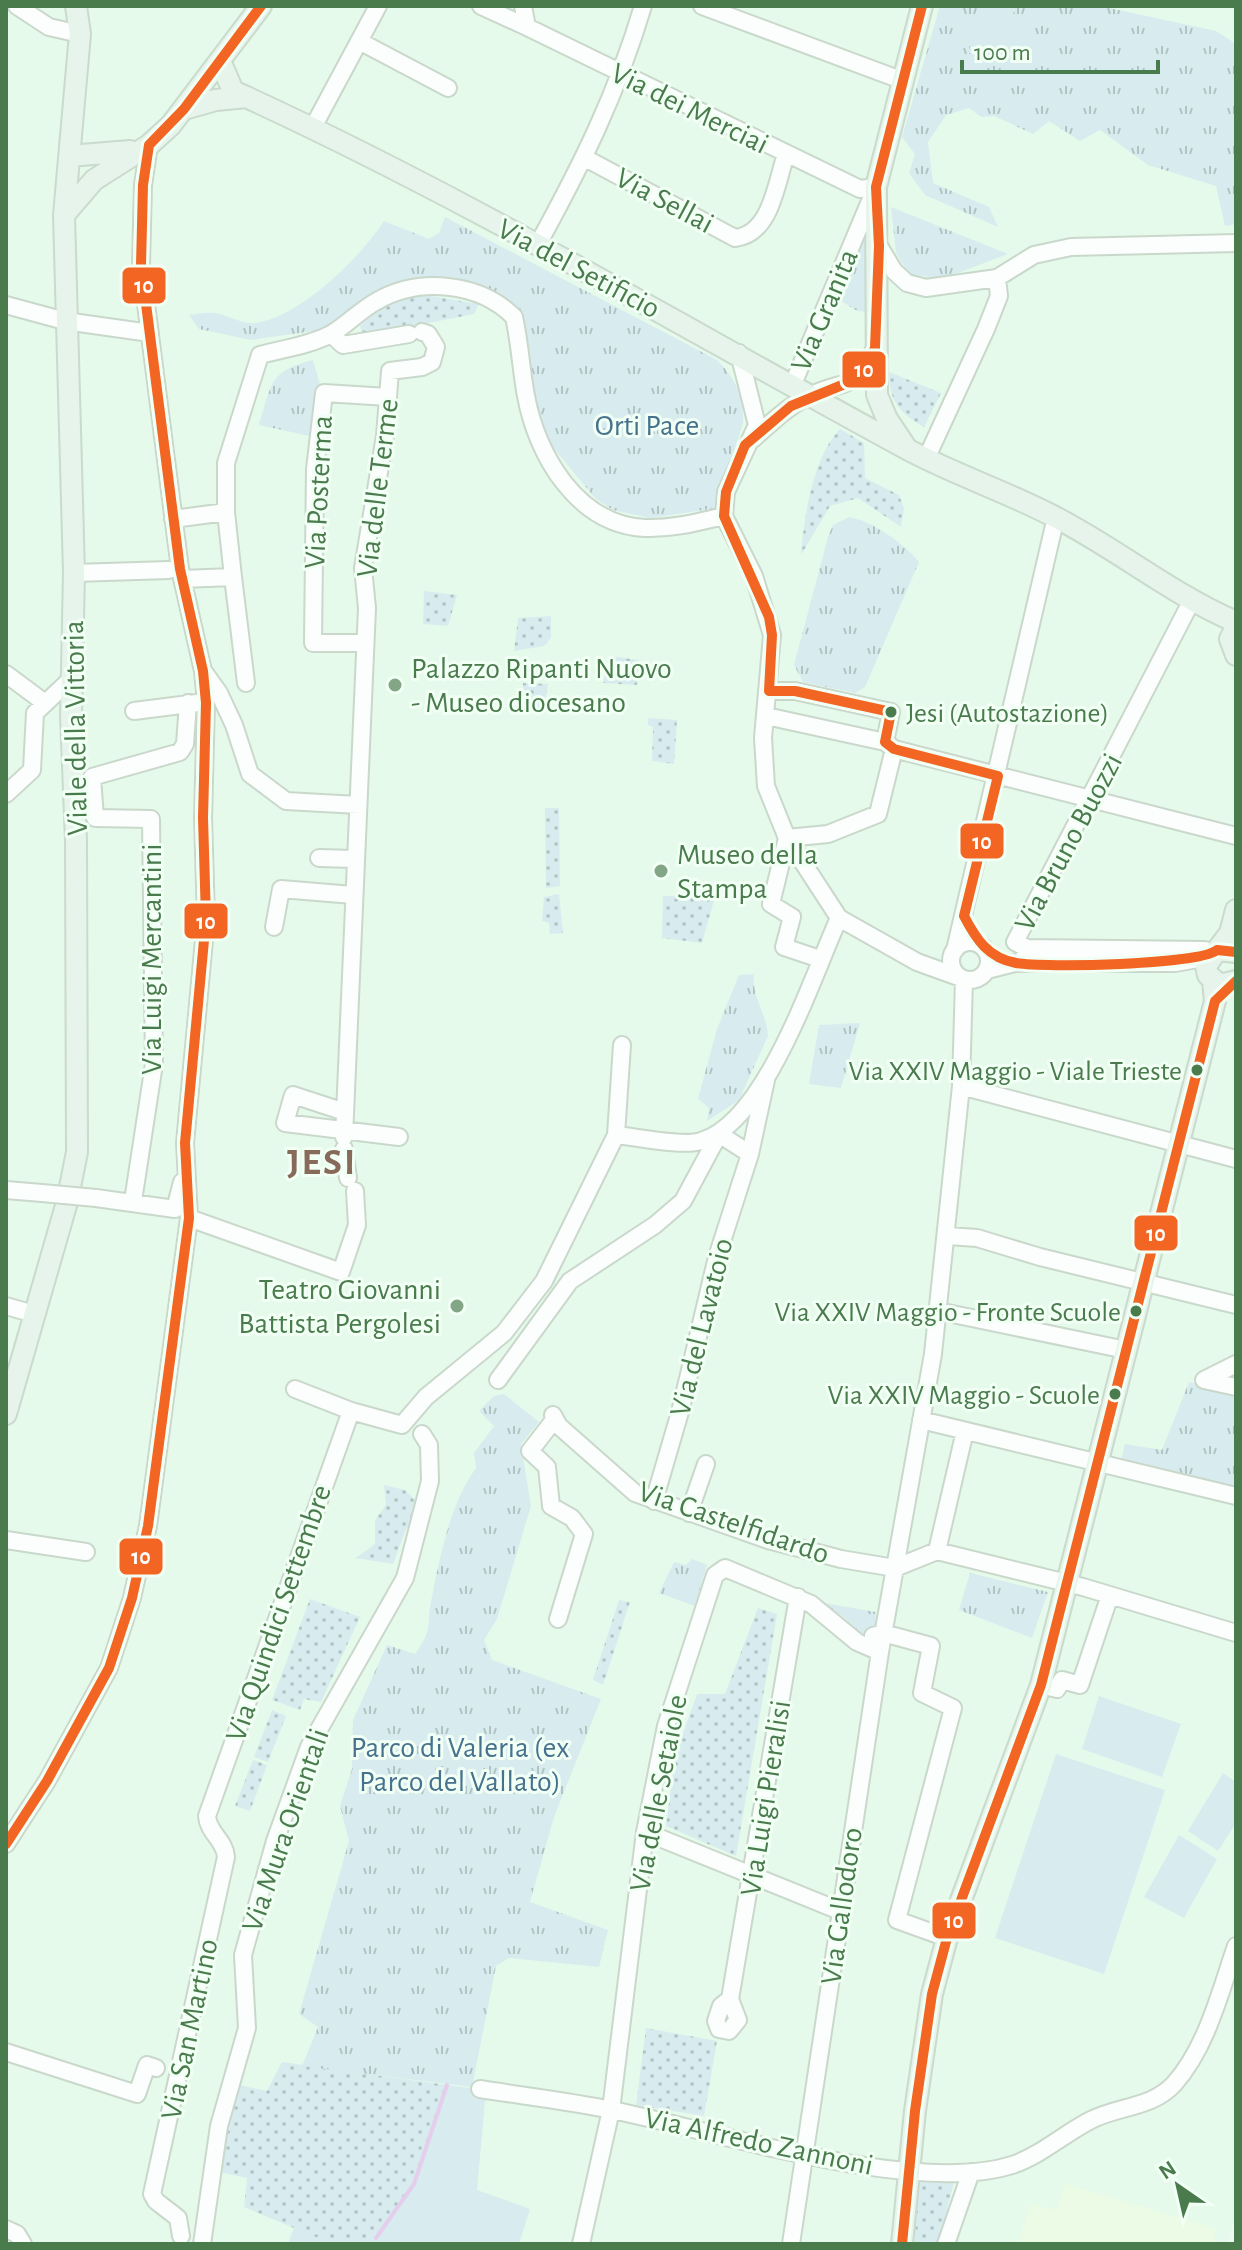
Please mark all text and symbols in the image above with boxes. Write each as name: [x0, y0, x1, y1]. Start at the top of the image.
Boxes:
scale bar: [962, 24, 1158, 74]
text: 100 m: [974, 41, 1031, 65]
street label: Via dei Merciai: [606, 58, 773, 160]
street label: Via Sellai: [611, 163, 719, 239]
street label: Via del Setificio: [492, 214, 665, 324]
street label: Via Granita: [786, 245, 864, 376]
line badge: 10: [121, 266, 167, 305]
text: 10: [134, 275, 154, 297]
line badge: 10: [841, 350, 887, 389]
text: 10: [854, 359, 874, 381]
street label: Via delle Terme: [352, 397, 404, 579]
park label: Orti Pace: [595, 411, 699, 441]
street label: Via Posterma: [300, 415, 338, 570]
street label: Viale della Vittoria: [59, 620, 93, 836]
place label: Palazzo Ripanti Nuovo - Museo diocesano: [411, 654, 672, 718]
marker: Palazzo Ripanti Nuovo - Museo diocesano: [386, 676, 404, 694]
place label: Jesi (Autostazione): [906, 700, 1109, 728]
marker: Jesi (Autostazione): [883, 704, 899, 720]
street label: Via Bruno Buozzi: [1010, 749, 1128, 936]
line badge: 10: [959, 822, 1005, 860]
text: 10: [972, 831, 992, 853]
place label: Museo della Stampa: [677, 840, 818, 904]
street label: Via Luigi Mercantini: [137, 843, 167, 1075]
marker: Museo della Stampa: [652, 862, 670, 880]
line badge: 10: [183, 902, 229, 940]
text: 10: [196, 911, 216, 933]
place label: Via XXIV Maggio - Viale Trieste: [848, 1058, 1182, 1086]
marker: Via XXIV Maggio - Viale Trieste: [1189, 1062, 1205, 1078]
district label: JESI: [287, 1144, 357, 1182]
line badge: 10: [1133, 1214, 1179, 1252]
text: 10: [1146, 1223, 1166, 1245]
street label: Via del Lavatoio: [665, 1235, 739, 1419]
place label: Teatro Giovanni Battista Pergolesi: [238, 1275, 441, 1339]
marker: Teatro Giovanni Battista Pergolesi: [448, 1297, 466, 1315]
place label: Via XXIV Maggio - Fronte Scuole: [774, 1299, 1121, 1327]
marker: Via XXIV Maggio - Fronte Scuole: [1128, 1303, 1144, 1319]
place label: Via XXIV Maggio - Scuole: [828, 1382, 1100, 1410]
marker: Via XXIV Maggio - Scuole: [1107, 1386, 1123, 1402]
street label: Via Castelfidardo: [634, 1476, 833, 1570]
street label: Via Quindici Settembre: [221, 1481, 337, 1746]
line badge: 10: [118, 1537, 164, 1576]
text: 10: [131, 1546, 151, 1568]
street label: Via delle Setaiole: [625, 1692, 693, 1894]
street label: Via Luigi Pieralisi: [736, 1698, 796, 1898]
street label: Via Mura Orientali: [237, 1725, 335, 1936]
park label: Parco di Valeria (ex Parco del Vallato): [351, 1733, 569, 1797]
street label: Via Gallodoro: [816, 1826, 868, 1987]
line badge: 10: [931, 1901, 977, 1940]
text: 10: [944, 1910, 964, 1932]
street label: Via San Martino: [156, 1936, 224, 2122]
street label: Via Alfredo Zannoni: [642, 2103, 876, 2181]
north arrow: [1138, 2146, 1218, 2226]
text: N: [1155, 2157, 1180, 2184]

